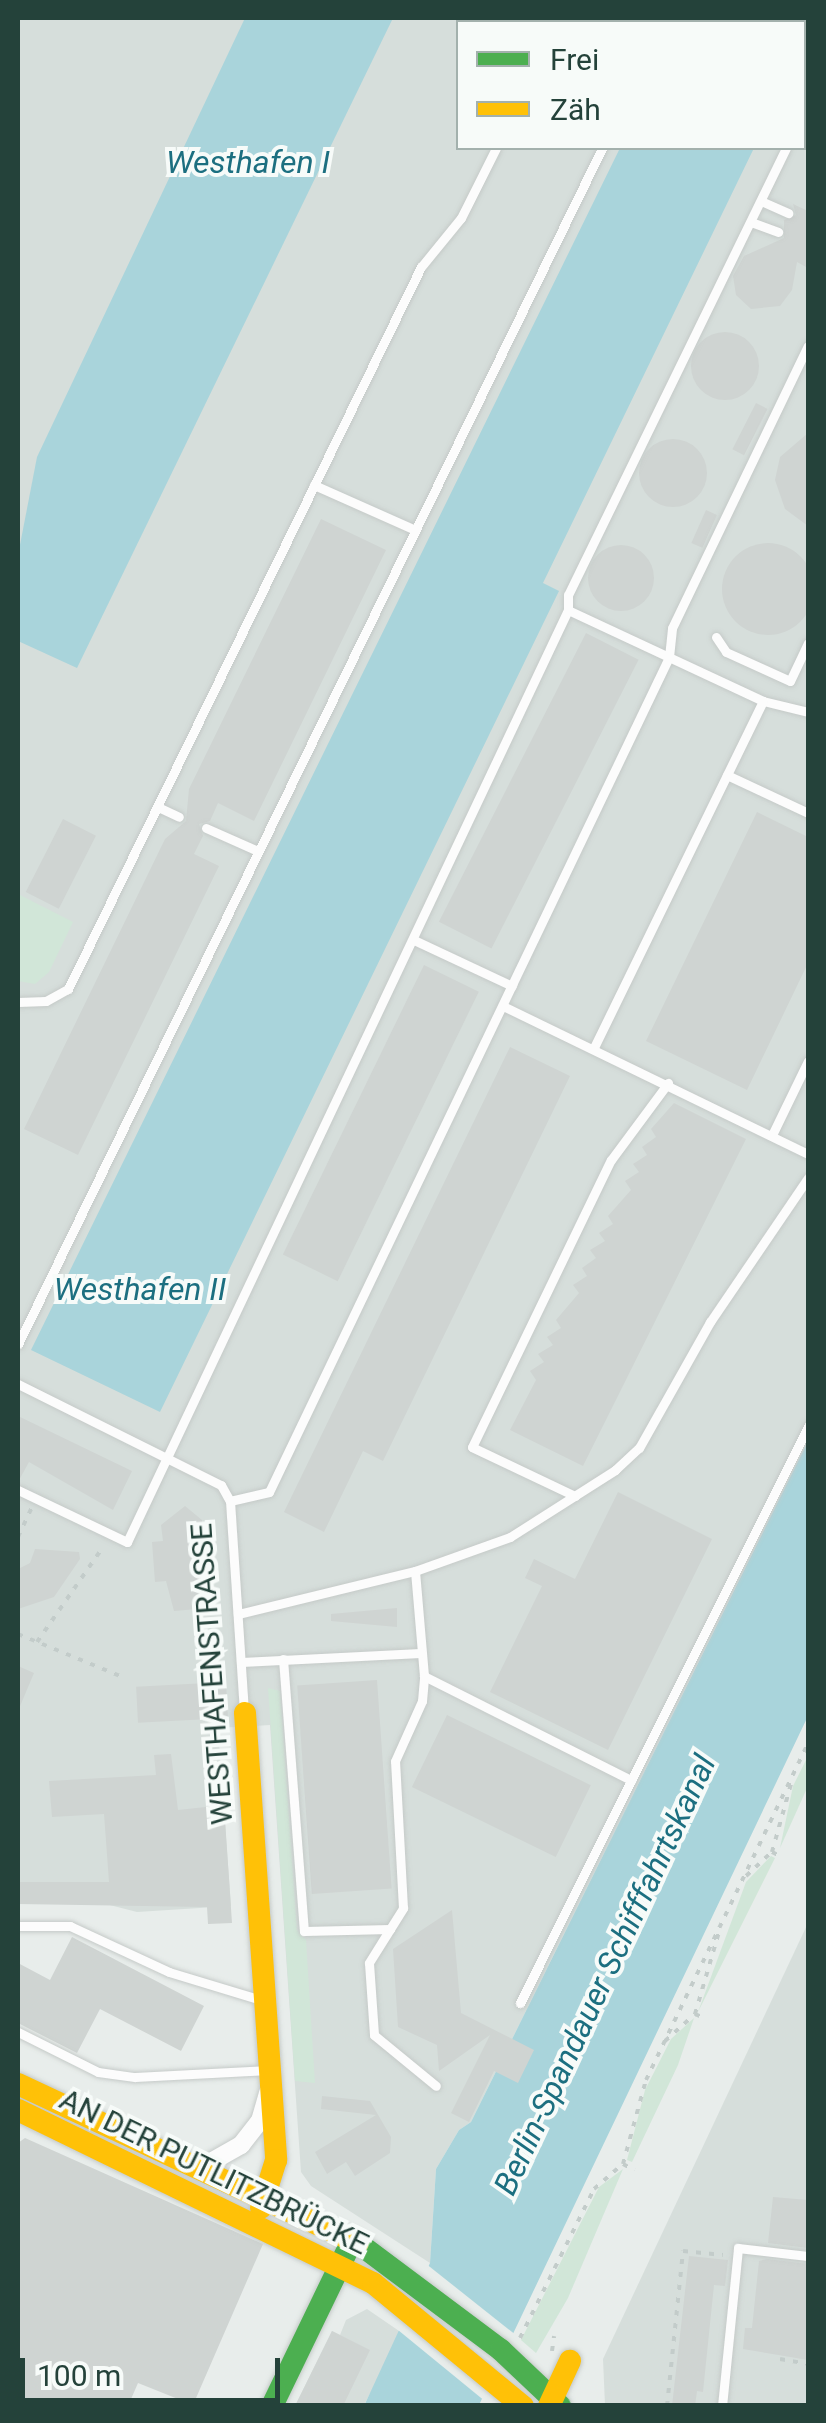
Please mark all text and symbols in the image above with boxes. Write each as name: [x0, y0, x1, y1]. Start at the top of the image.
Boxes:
legend: [456, 20, 806, 150]
text: Frei: [550, 42, 599, 77]
text: Zäh: [550, 92, 601, 127]
water label: Westhafen I: [166, 143, 330, 181]
water label: Westhafen II: [54, 1270, 226, 1308]
street label: WESTHAFENSTRASSE: [184, 1522, 240, 1826]
water label: Berlin-Spandauer Schifffahrtskanal: [486, 1749, 724, 2201]
street label: AN DER PUTLITZBRÜCKE: [54, 2081, 374, 2263]
scale bar: [25, 2338, 285, 2400]
text: 100 m: [37, 2358, 121, 2393]

